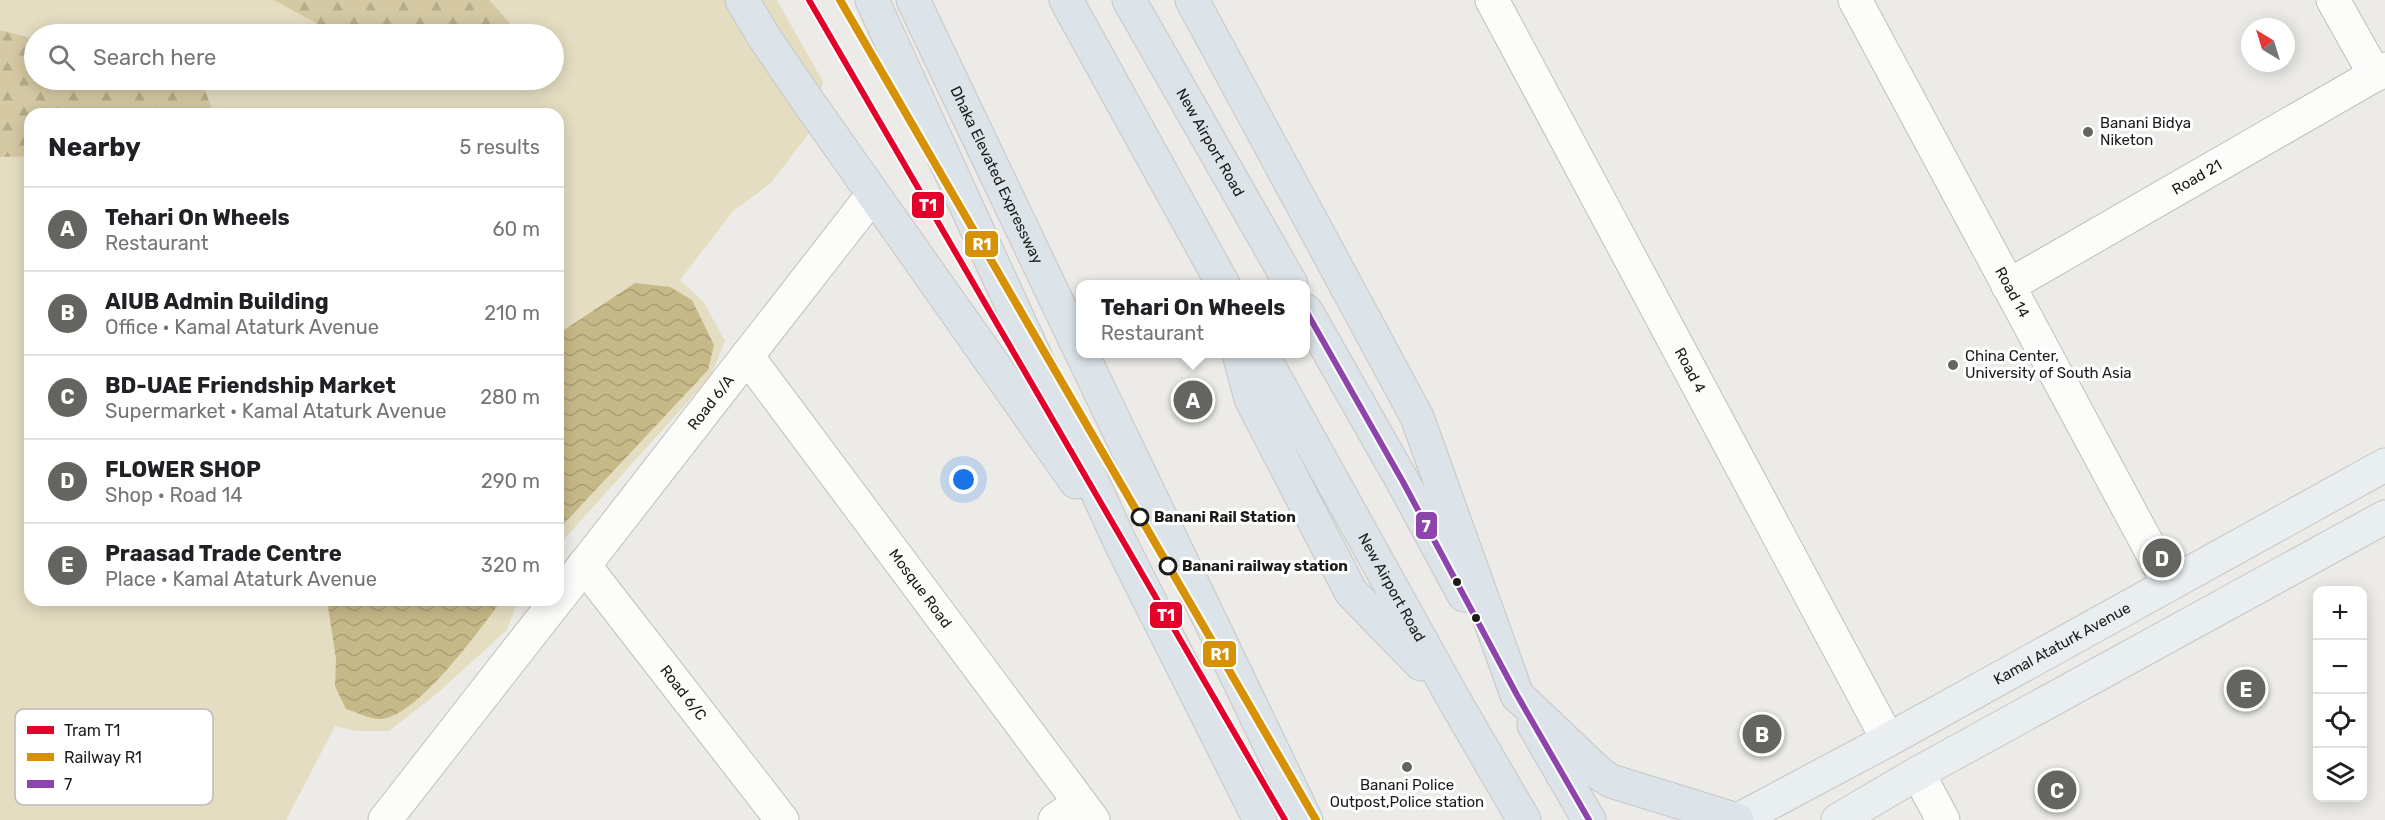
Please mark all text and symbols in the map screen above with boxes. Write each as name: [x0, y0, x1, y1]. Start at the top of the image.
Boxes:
north arrow: [2241, 18, 2295, 72]
search box: [24, 24, 564, 90]
icon: search: [45, 41, 78, 74]
text: Search here: [93, 44, 216, 71]
street label: Dhaka Elevated Expressway: [946, 83, 1047, 267]
street label: New Airport Road: [1172, 85, 1248, 200]
place label: Banani Bidya Niketon: [2100, 114, 2191, 149]
marker: Banani Bidya Niketon: [2081, 125, 2095, 139]
text: Nearby: [48, 132, 141, 163]
text: 5 results: [459, 135, 540, 159]
street label: Road 21: [2169, 156, 2225, 199]
line badge: T1: [911, 191, 945, 219]
text: T1: [919, 196, 937, 215]
text: Tehari On Wheels: [105, 204, 290, 231]
text: A: [60, 217, 75, 241]
text: 60 m: [493, 217, 540, 241]
line badge: R1: [964, 230, 999, 258]
text: Restaurant: [105, 231, 209, 255]
text: R1: [972, 235, 992, 254]
street label: Road 14: [1991, 264, 2033, 321]
popup: [1076, 280, 1310, 358]
text: AIUB Admin Building: [105, 288, 329, 315]
text: Tehari On Wheels: [1101, 294, 1285, 321]
text: B: [60, 301, 75, 325]
text: 210 m: [484, 301, 540, 325]
text: Office · Kamal Ataturk Avenue: [105, 315, 379, 339]
text: Restaurant: [1101, 321, 1204, 345]
street label: Road 4: [1671, 345, 1710, 396]
place label: China Center, University of South Asia: [1965, 347, 2132, 382]
marker: China Center, University of South Asia: [1946, 358, 1960, 372]
text: BD-UAE Friendship Market: [105, 372, 396, 399]
street label: Road 6/A: [684, 372, 738, 434]
pin: A: [1174, 378, 1212, 422]
text: C: [60, 385, 75, 409]
text: 280 m: [480, 385, 540, 409]
text: Supermarket · Kamal Ataturk Avenue: [105, 399, 446, 423]
text: FLOWER SHOP: [105, 456, 261, 483]
your location: [949, 465, 978, 494]
text: D: [60, 469, 75, 493]
text: 290 m: [481, 469, 540, 493]
text: Shop · Road 14: [105, 483, 243, 507]
marker: Banani Rail Station: [1131, 508, 1149, 526]
place label: Banani Rail Station: [1154, 508, 1296, 526]
line badge: 7: [1415, 511, 1438, 540]
text: 7: [1421, 517, 1431, 536]
street label: New Airport Road: [1354, 530, 1429, 645]
pin: D: [2142, 536, 2182, 580]
text: Praasad Trade Centre: [105, 540, 342, 567]
street label: Mosque Road: [885, 545, 956, 631]
text: E: [61, 553, 74, 577]
text: 320 m: [481, 553, 540, 577]
marker: Banani railway station: [1159, 557, 1177, 575]
place label: Banani railway station: [1182, 557, 1348, 575]
text: Place · Kamal Ataturk Avenue: [105, 567, 377, 591]
unlabelled marker: [1451, 576, 1463, 588]
map controls: [2313, 586, 2367, 802]
button: +: [2313, 586, 2367, 640]
street label: Kamal Ataturk Avenue: [1991, 599, 2134, 689]
line badge: T1: [1149, 601, 1183, 629]
text: T1: [1157, 606, 1175, 625]
unlabelled marker: [1470, 612, 1482, 624]
line badge: R1: [1202, 640, 1237, 668]
button: −: [2313, 640, 2367, 694]
text: R1: [1210, 645, 1230, 664]
street label: Road 6/C: [656, 662, 710, 724]
pin: E: [2226, 666, 2266, 712]
button: locate: [2313, 694, 2367, 748]
legend: [15, 709, 213, 805]
pin: B: [1742, 712, 1782, 756]
text: Tram T1: [64, 721, 120, 740]
text: Railway R1: [64, 748, 142, 767]
button: layers: [2313, 748, 2367, 802]
marker: Banani Police Outpost,Police station: [1400, 760, 1414, 774]
pin: C: [2038, 768, 2076, 812]
text: 7: [64, 775, 72, 794]
place label: Banani Police Outpost,Police station: [1330, 776, 1484, 811]

